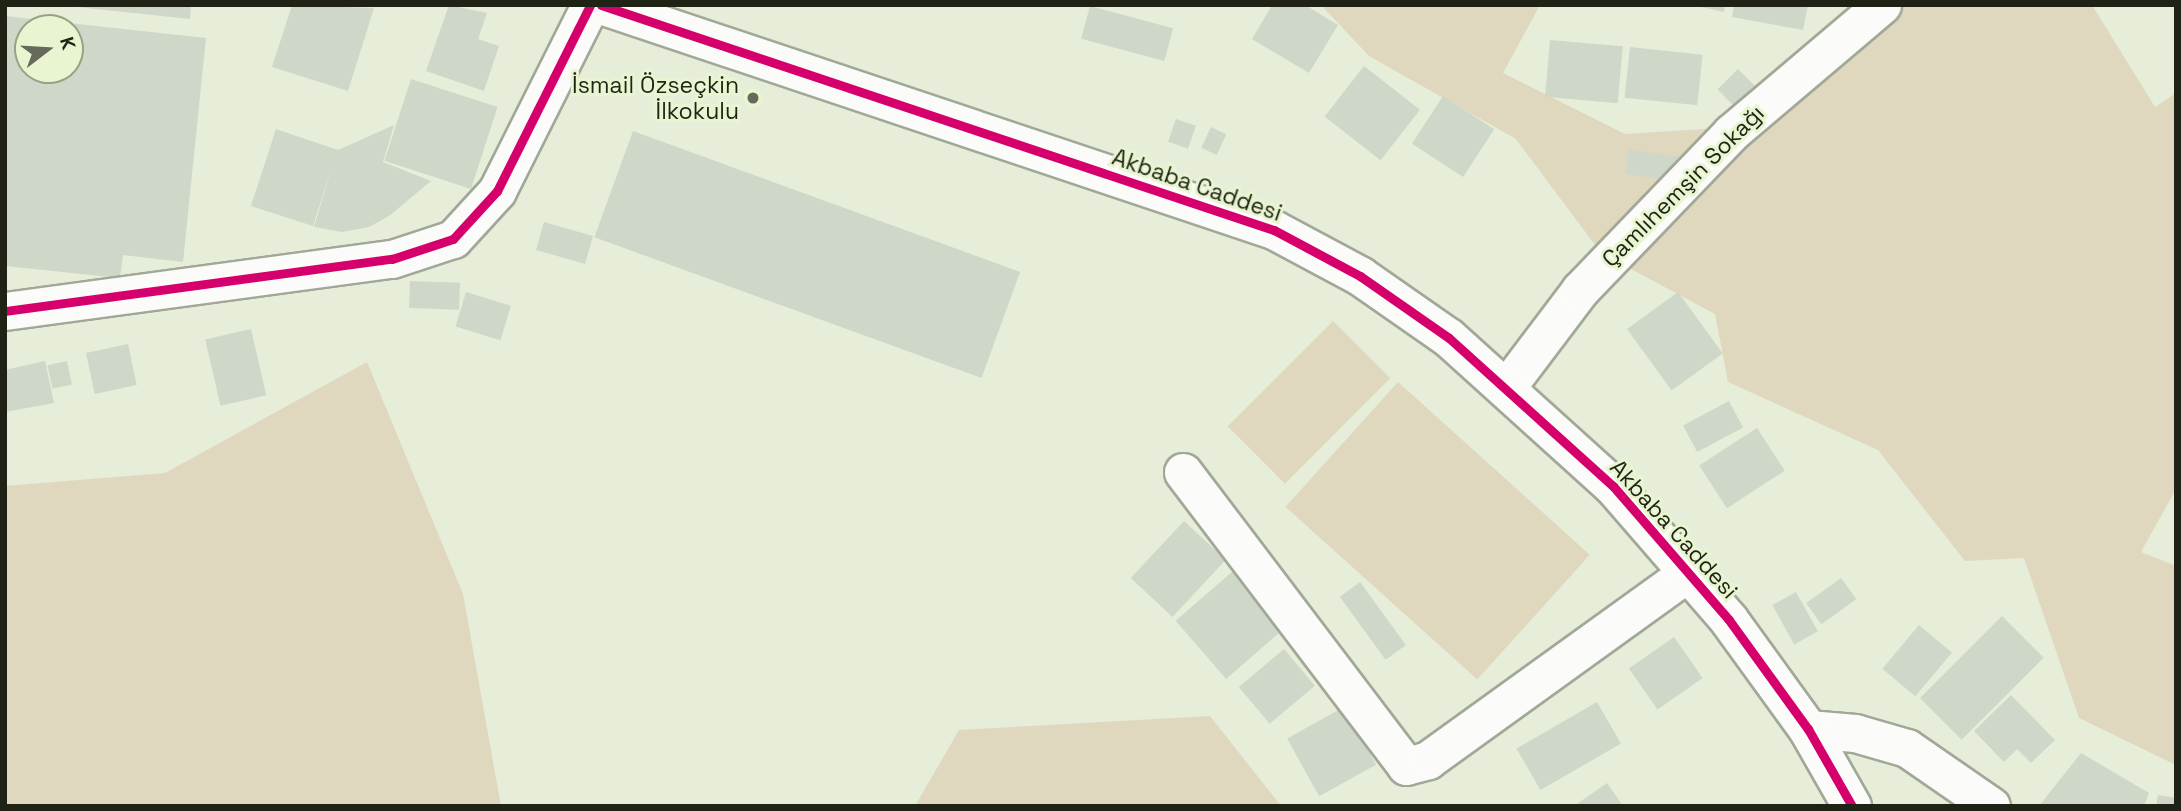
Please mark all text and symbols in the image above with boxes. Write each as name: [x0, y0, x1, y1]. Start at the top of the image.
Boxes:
north arrow: [14, 14, 84, 84]
text: K: [54, 34, 81, 53]
place label: İsmail Özseçkin İlkokulu: [572, 71, 739, 125]
marker: İsmail Özseçkin İlkokulu: [745, 90, 761, 106]
street label: Çamlıhemşin Sokağı: [1596, 99, 1770, 273]
street label: Akbaba Caddesi: [1109, 143, 1285, 227]
street label: Akbaba Caddesi: [1604, 454, 1744, 604]

